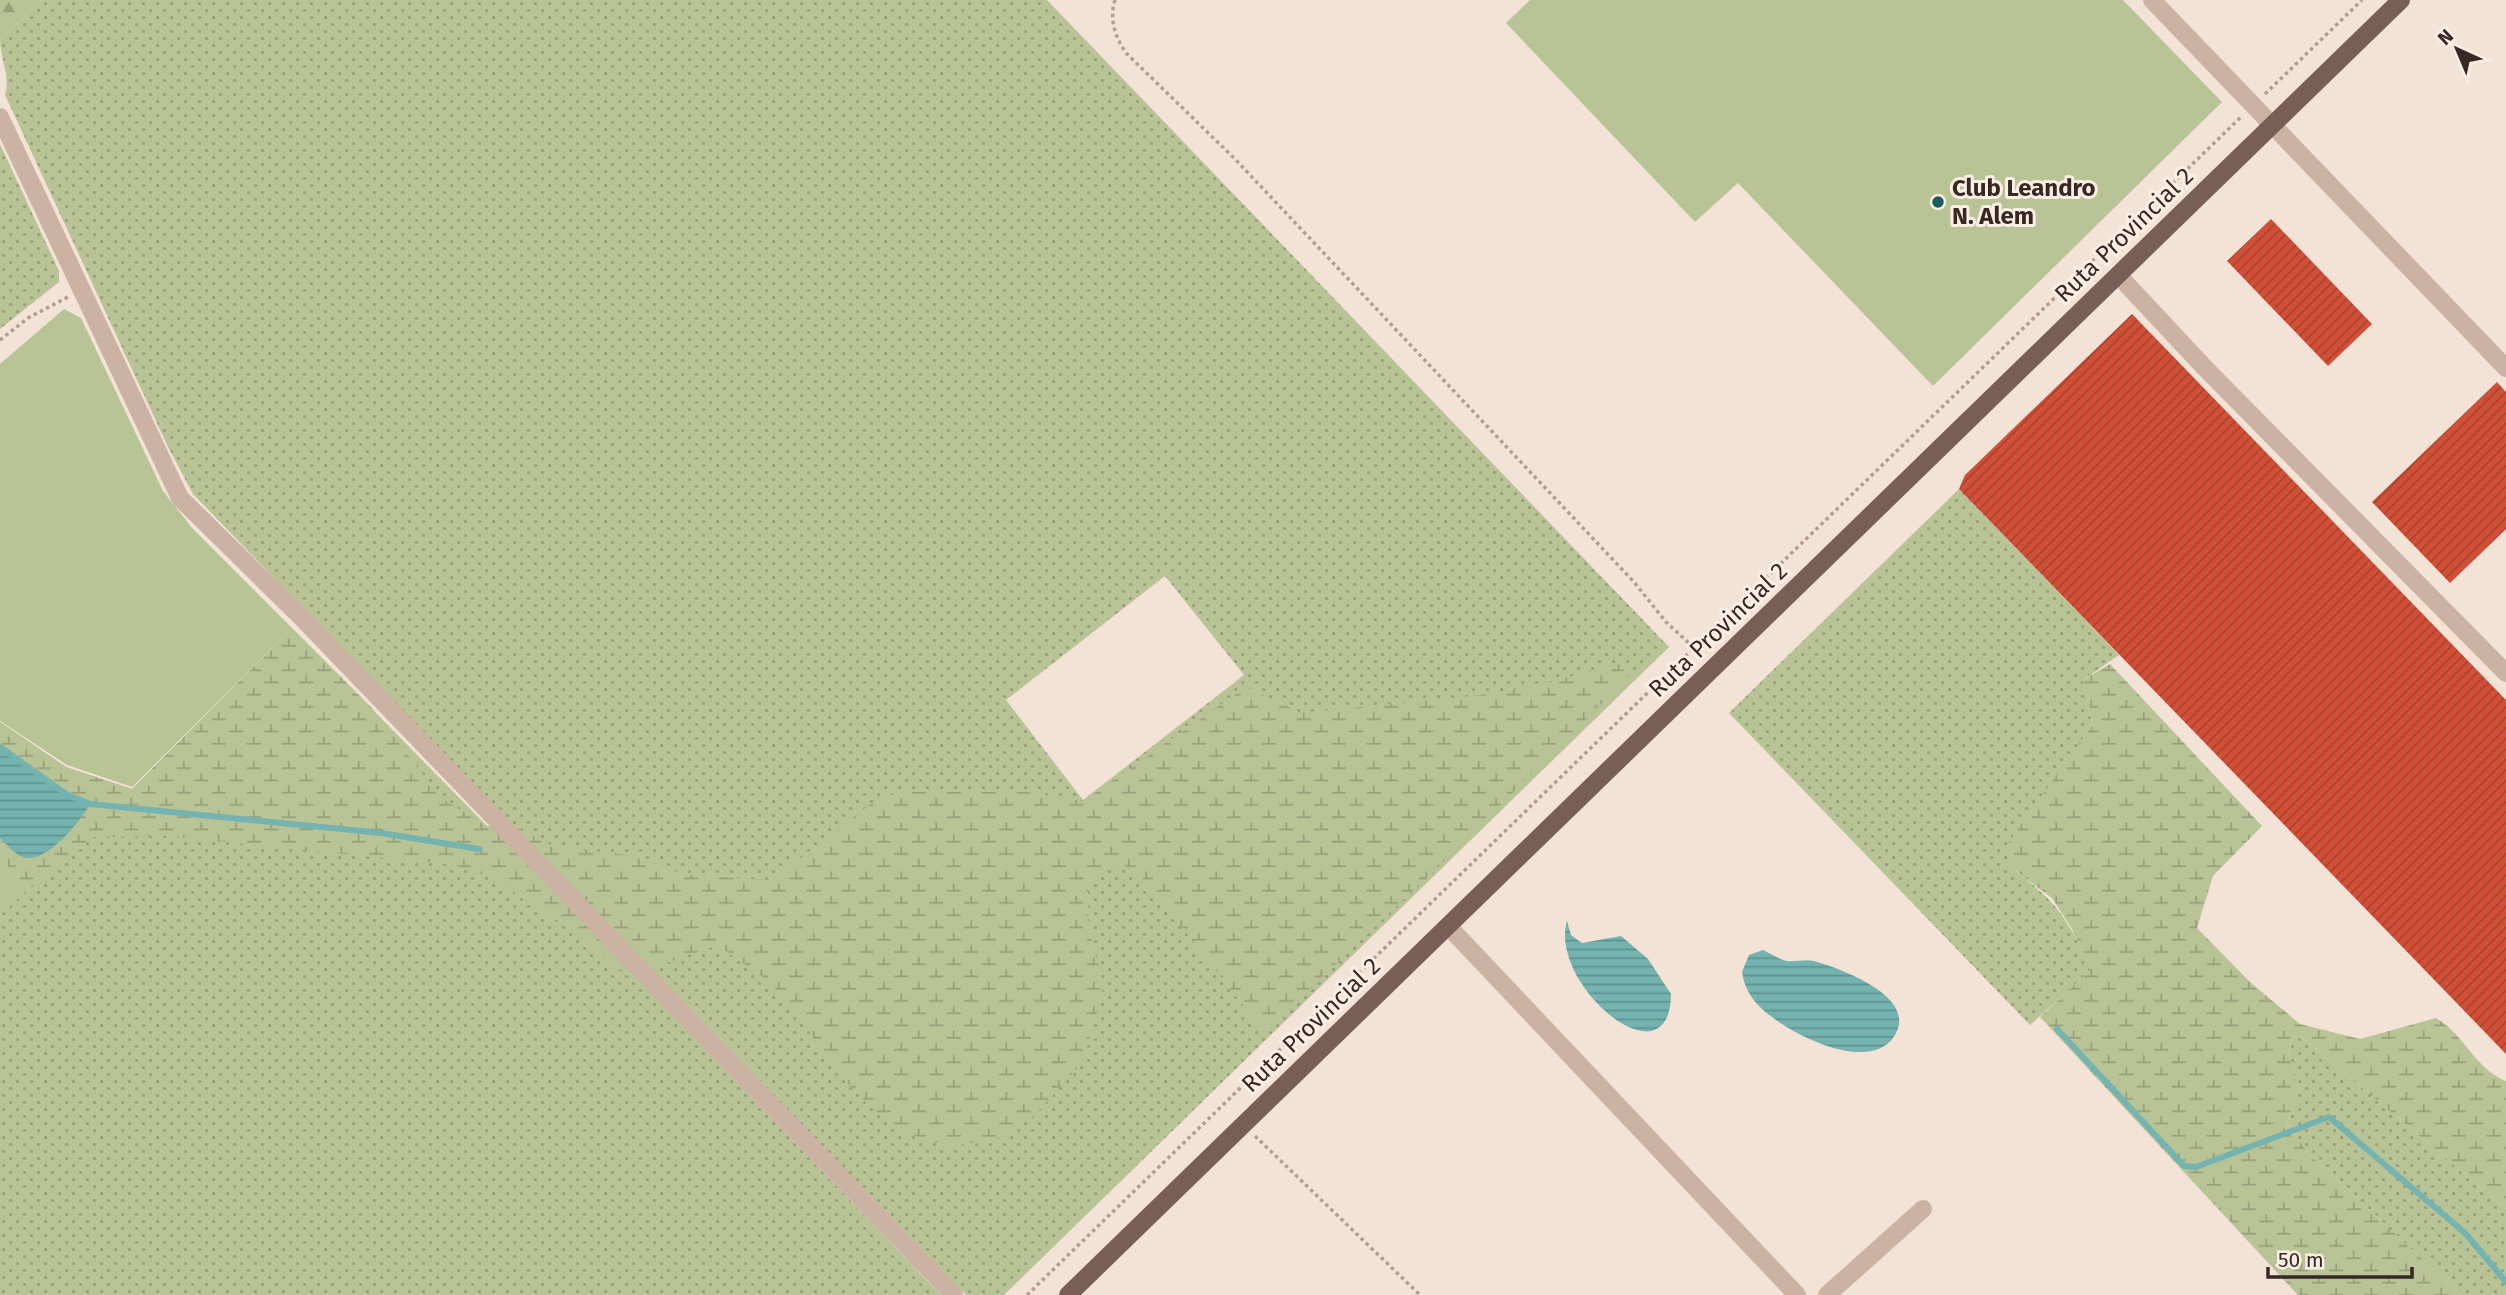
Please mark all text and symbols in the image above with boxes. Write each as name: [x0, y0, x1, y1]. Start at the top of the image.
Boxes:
north arrow: [2422, 14, 2492, 84]
text: N: [2433, 24, 2458, 50]
street label: Ruta Provincial 2: [2049, 162, 2199, 308]
place label: Club Leandro N. Alem: [1952, 174, 2095, 230]
marker: Club Leandro N. Alem: [1930, 194, 1946, 210]
street label: Ruta Provincial 2: [1643, 557, 1793, 703]
street label: Ruta Provincial 2: [1236, 952, 1386, 1098]
scale bar: [2268, 1236, 2412, 1280]
text: 50 m: [2278, 1247, 2324, 1273]

